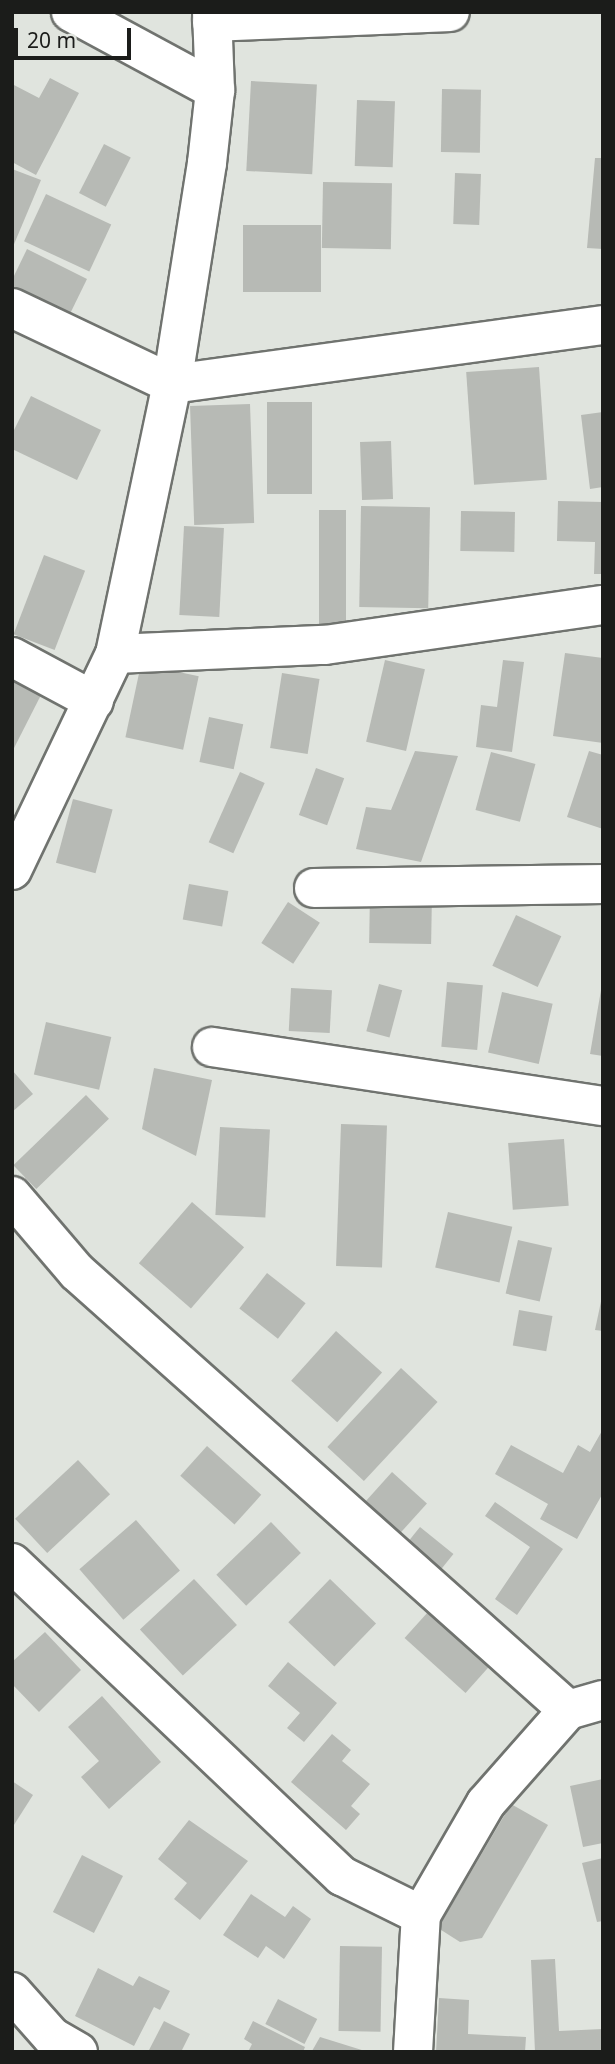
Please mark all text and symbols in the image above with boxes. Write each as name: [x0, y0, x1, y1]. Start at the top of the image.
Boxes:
scale bar: [18, 14, 135, 58]
text: 20 m: [27, 26, 76, 54]

